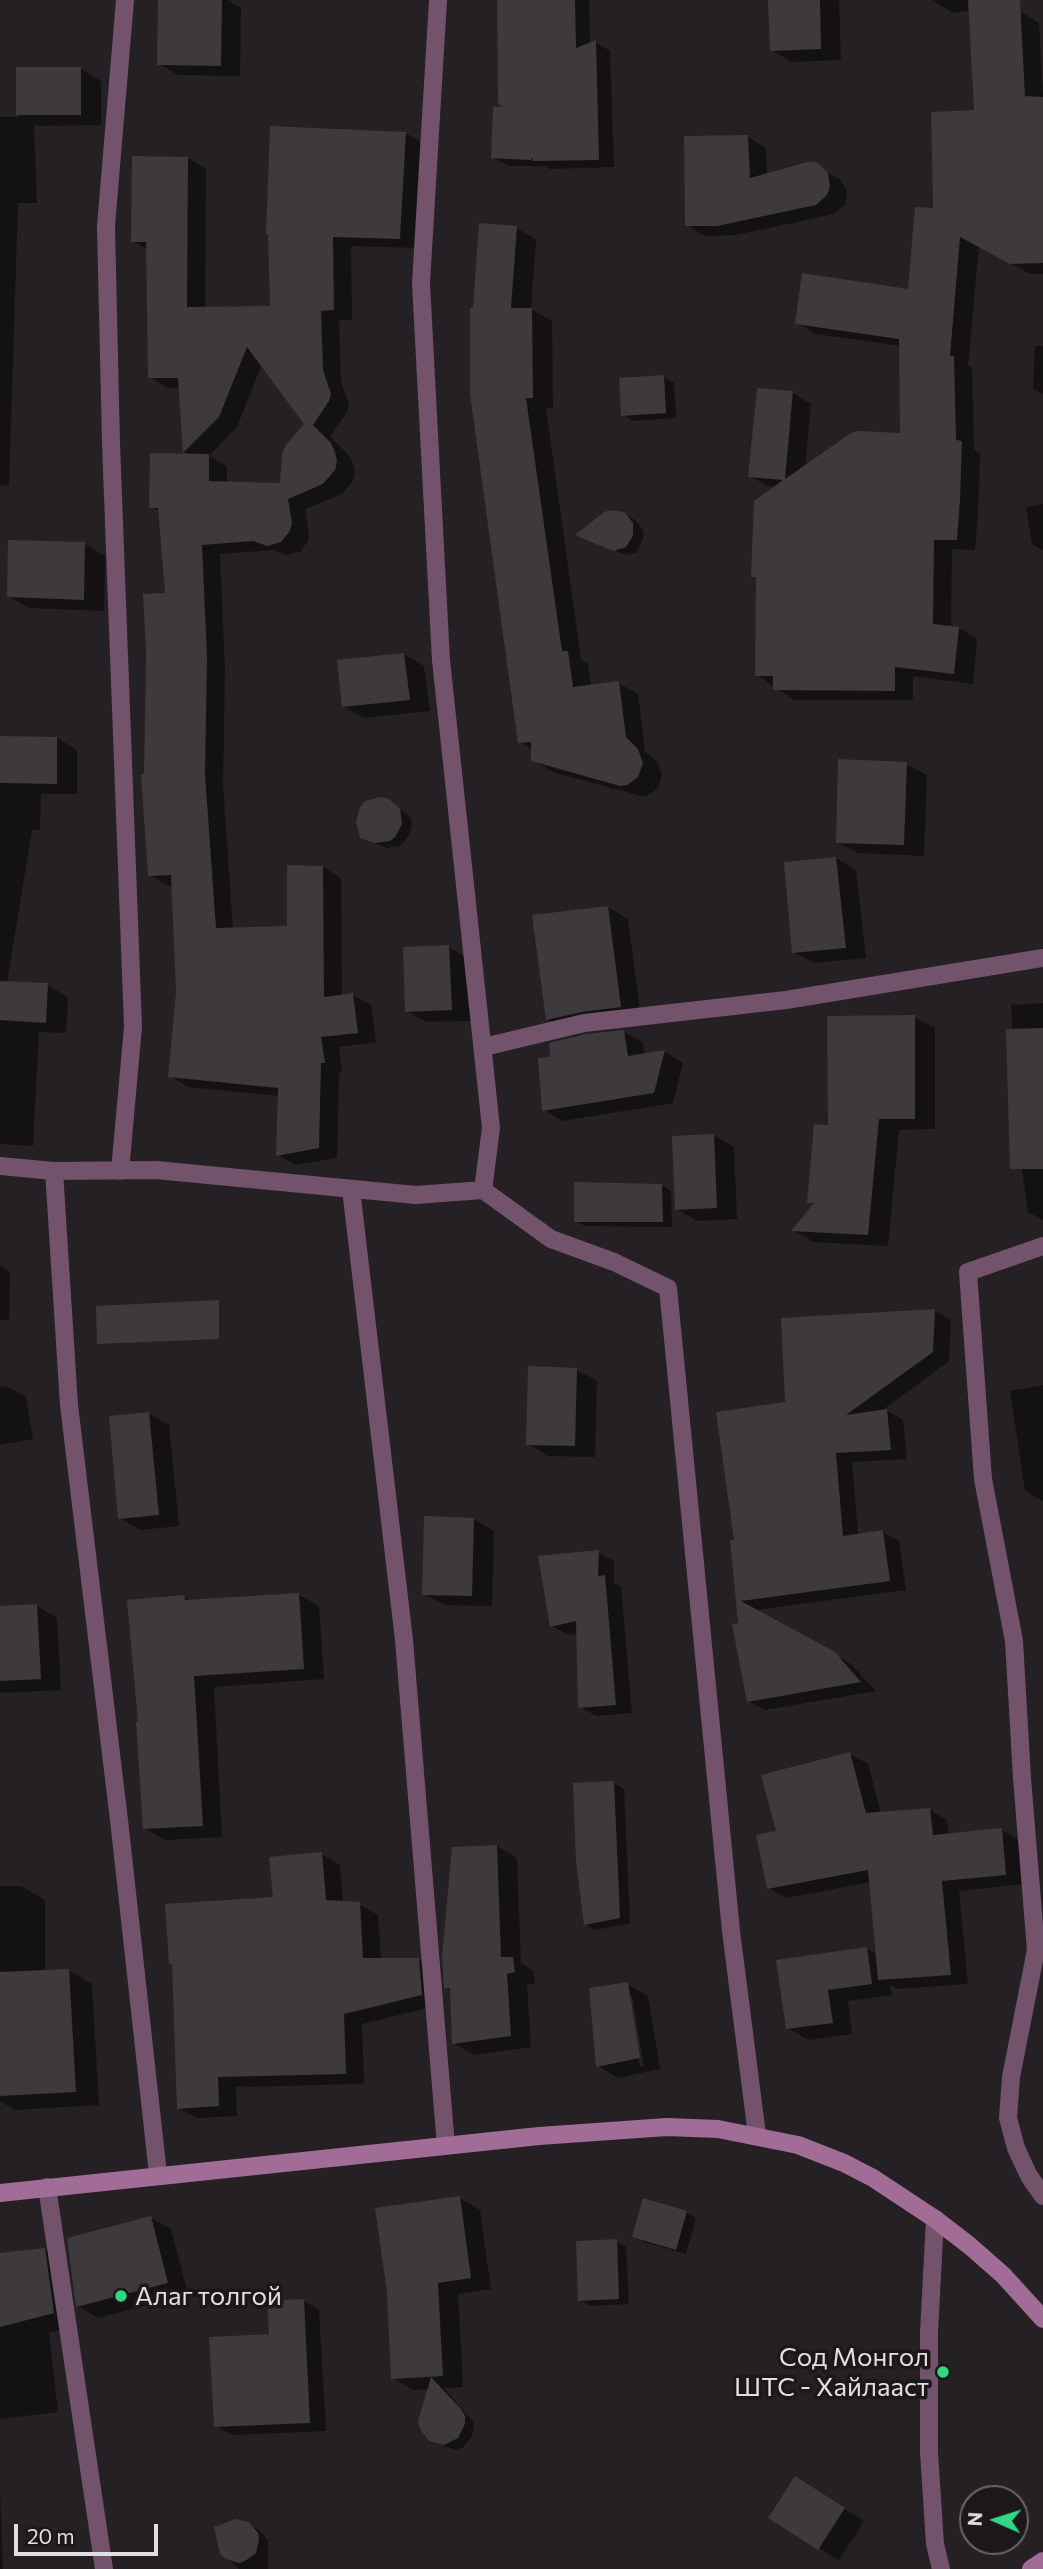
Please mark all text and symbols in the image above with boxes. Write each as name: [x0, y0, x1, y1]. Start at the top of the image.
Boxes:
place label: Алаг толгой: [135, 2280, 282, 2312]
marker: Алаг толгой: [113, 2288, 129, 2304]
place label: Сод Монгол ШТС - Хайлааст: [734, 2341, 929, 2402]
marker: Сод Монгол ШТС - Хайлааст: [935, 2364, 951, 2380]
north arrow: [959, 2485, 1029, 2555]
scale bar: [18, 2510, 161, 2554]
text: N: [963, 2511, 986, 2527]
text: 20 m: [27, 2523, 75, 2548]

